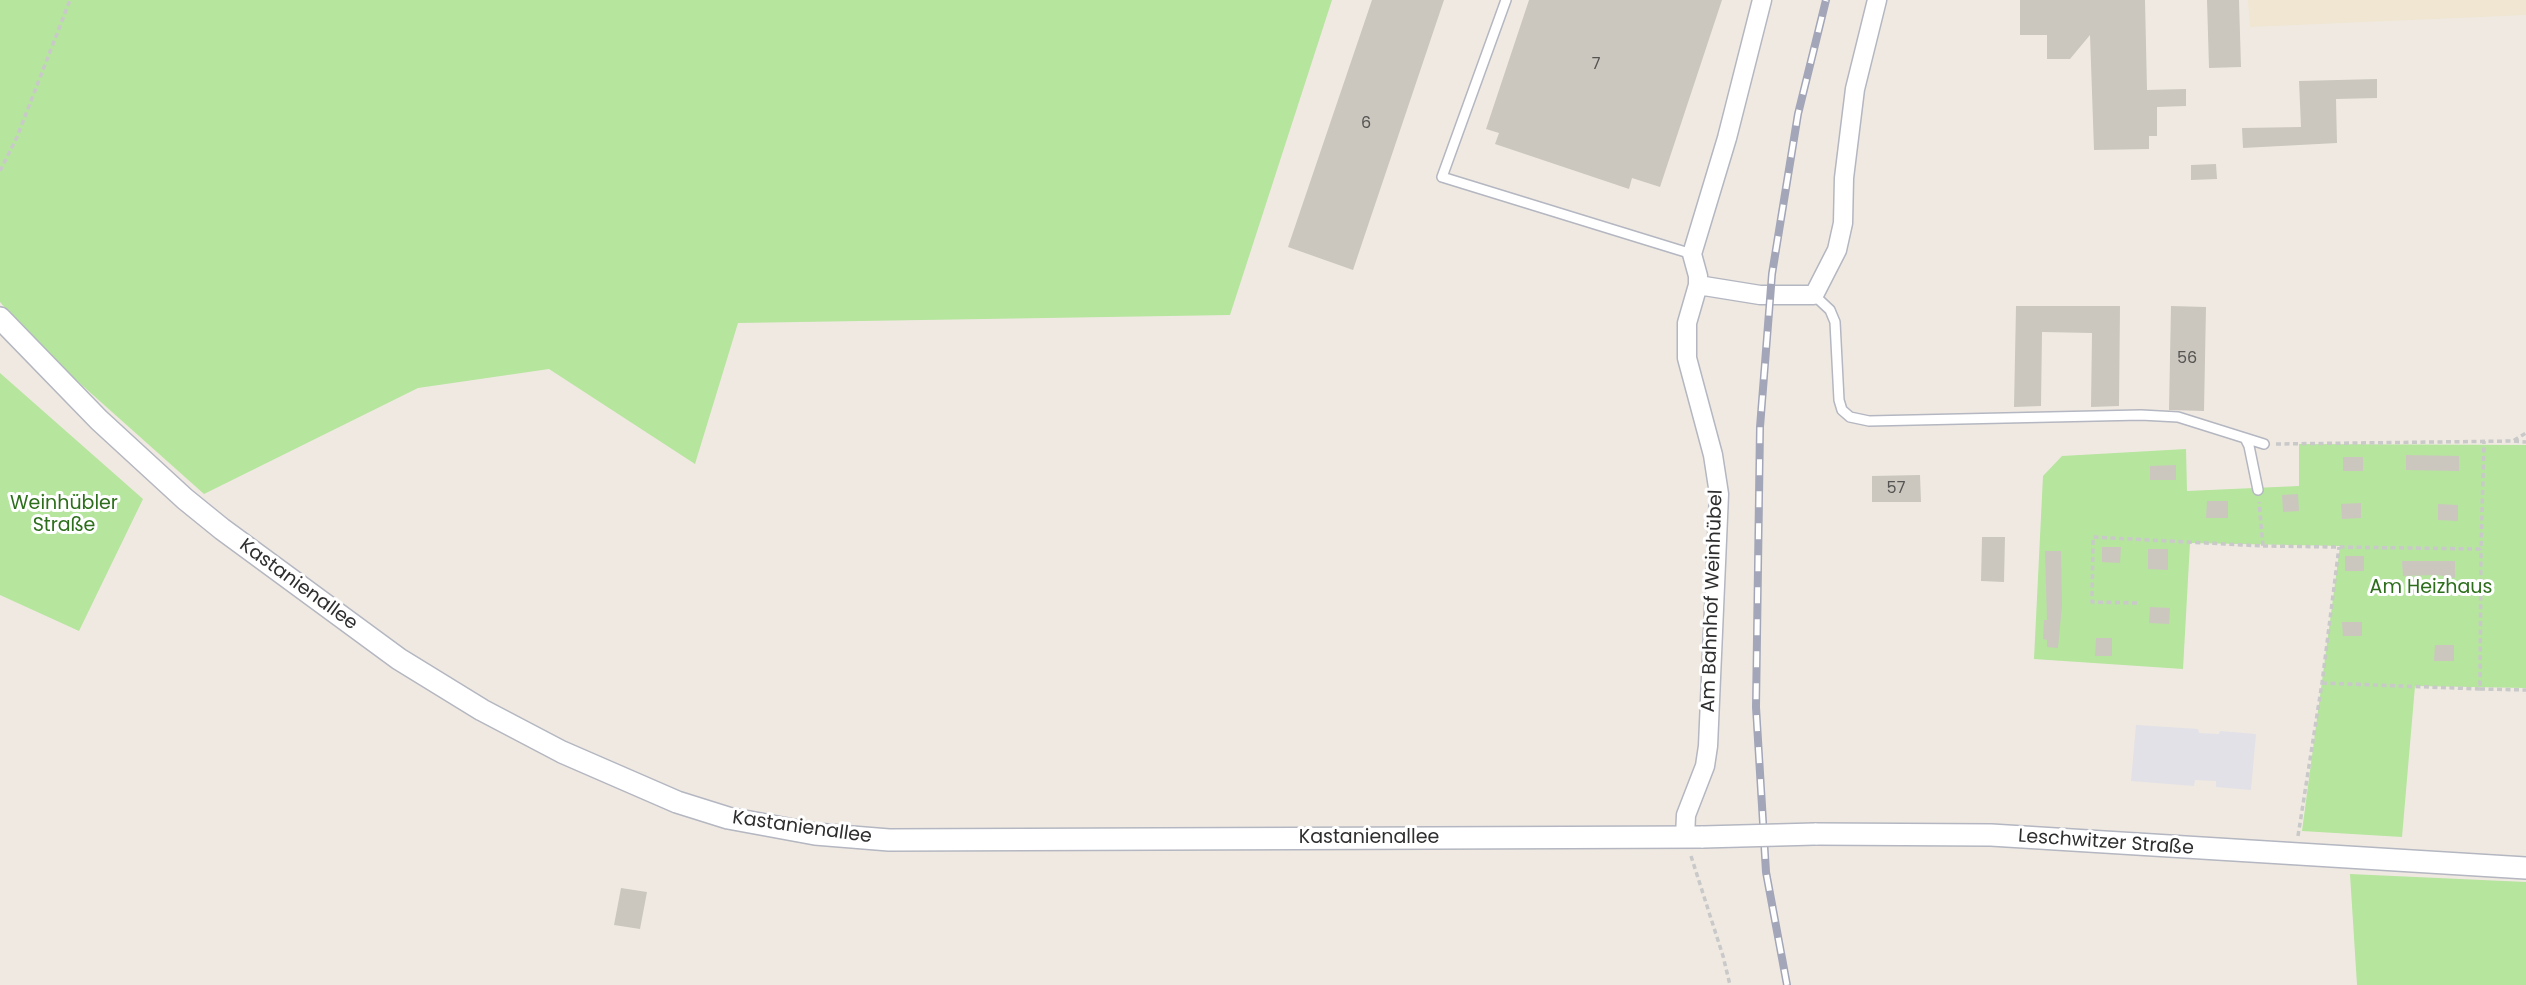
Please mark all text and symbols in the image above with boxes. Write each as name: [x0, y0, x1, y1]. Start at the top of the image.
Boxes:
house number: 7: [1592, 55, 1600, 75]
house number: 6: [1361, 114, 1371, 134]
house number: 56: [2177, 349, 2197, 369]
house number: 57: [1887, 479, 1905, 499]
street label: Am Bahnhof Weinhübel: [1698, 489, 1728, 713]
park label: Weinhübler Straße: [10, 493, 118, 537]
street label: Kastanienallee: [234, 535, 362, 635]
park label: Am Heizhaus: [2370, 577, 2492, 599]
street label: Kastanienallee: [731, 807, 873, 849]
street label: Leschwitzer Straße: [2017, 825, 2195, 861]
street label: Kastanienallee: [1299, 827, 1439, 849]

